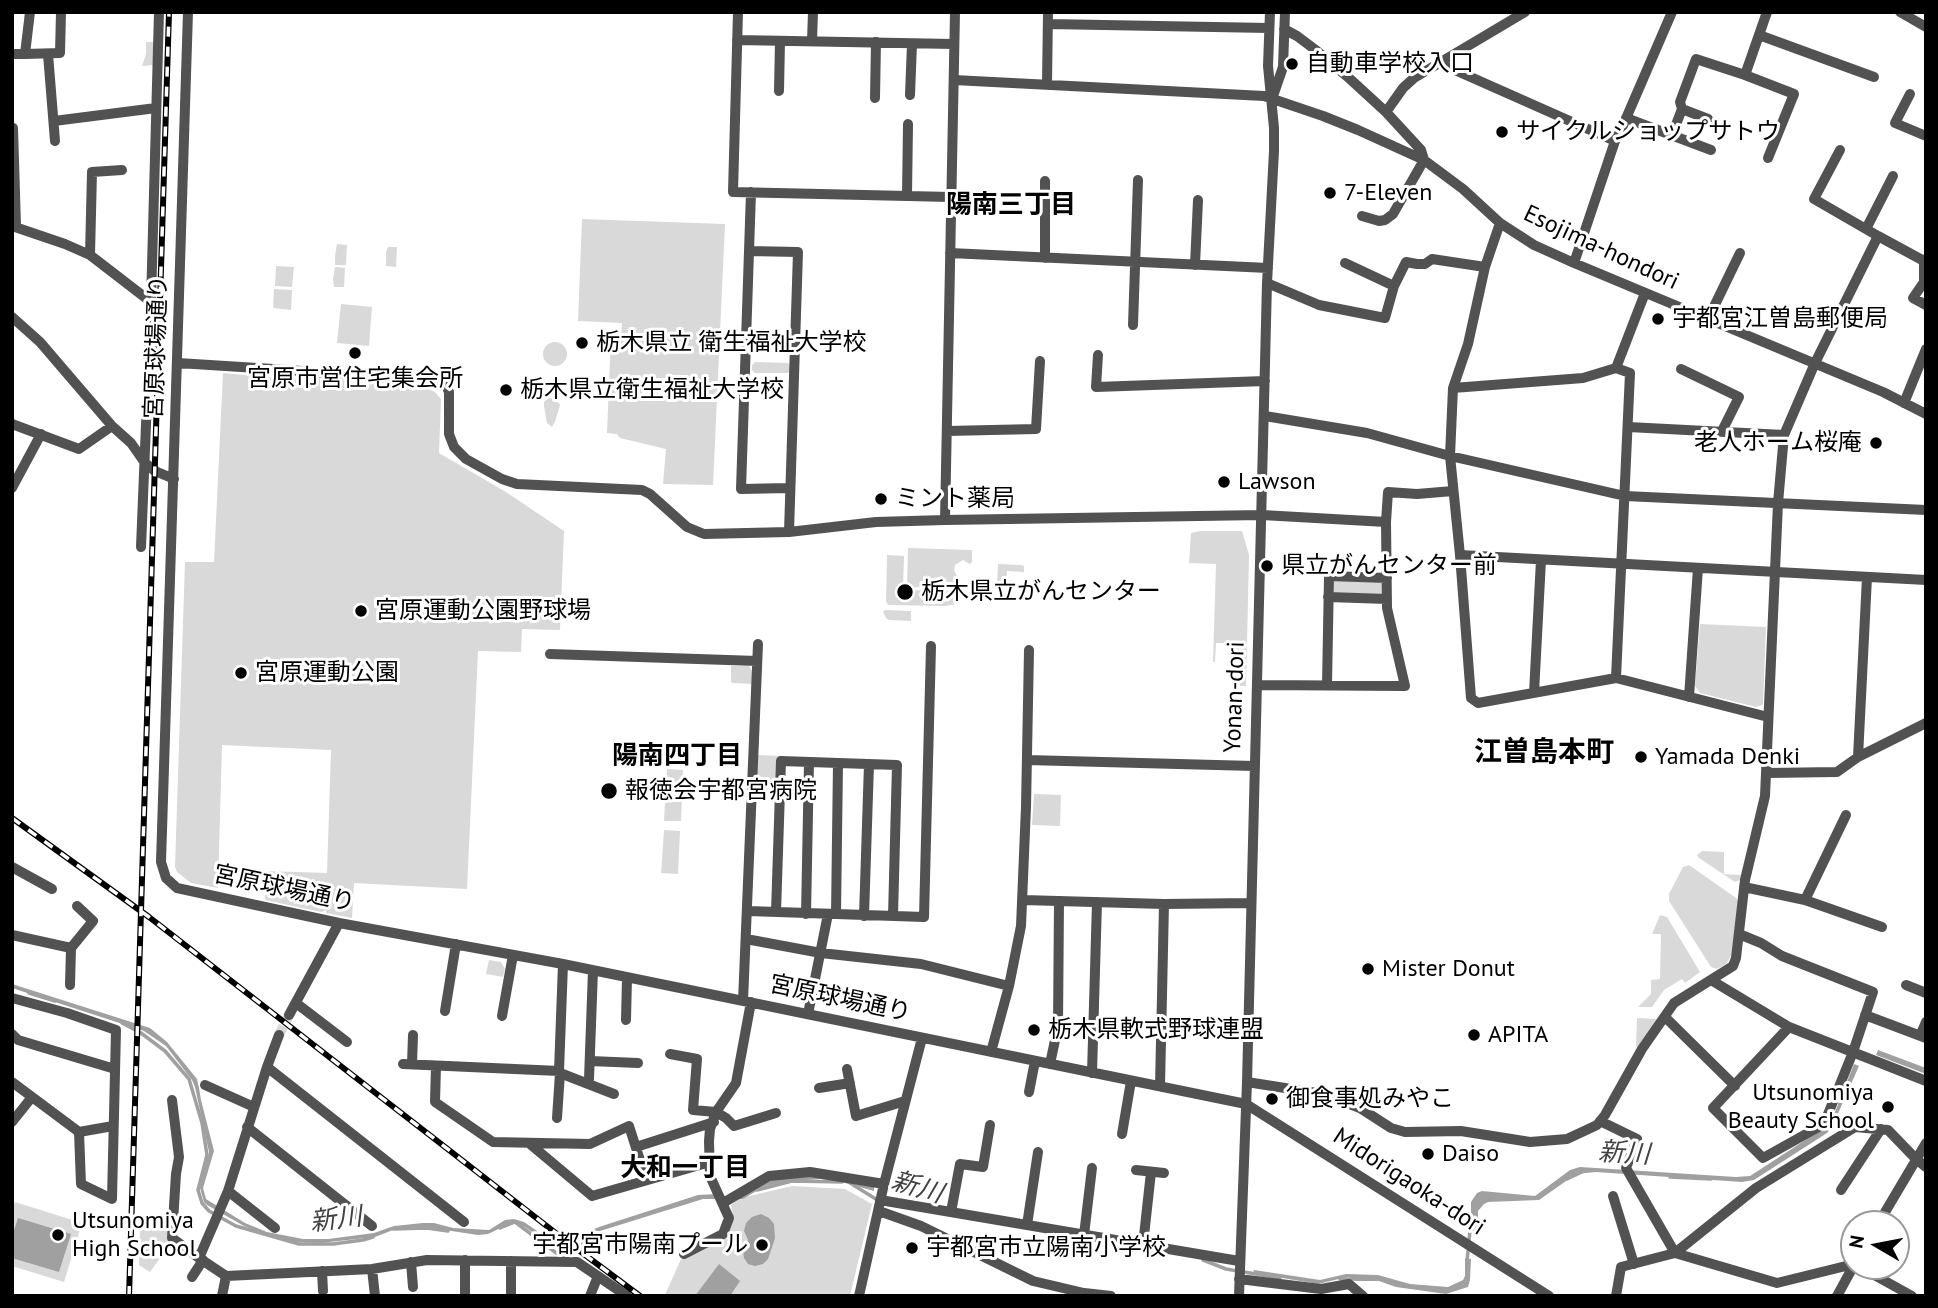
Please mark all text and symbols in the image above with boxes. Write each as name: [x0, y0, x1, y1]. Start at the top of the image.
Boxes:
place label: 自動車学校入口: [1306, 50, 1474, 78]
marker: 自動車学校入口: [1284, 56, 1300, 72]
place label: サイクルショップサトウ: [1516, 118, 1780, 146]
marker: サイクルショップサトウ: [1494, 124, 1510, 140]
place label: 7-Eleven: [1344, 179, 1432, 207]
marker: 7-Eleven: [1322, 185, 1338, 201]
district label: 陽南三丁目: [946, 190, 1076, 222]
street label: Esojima-hondori: [1519, 199, 1683, 297]
street label: 宮原球場通り: [140, 275, 174, 419]
place label: 宇都宮江曽島郵便局: [1672, 305, 1888, 333]
marker: 宇都宮江曽島郵便局: [1650, 311, 1666, 327]
place label: 栃木県立 衛生福祉大学校: [596, 329, 866, 357]
marker: 栃木県立 衛生福祉大学校: [574, 335, 590, 351]
marker: 宮原市営住宅集会所: [347, 345, 363, 361]
place label: 宮原市営住宅集会所: [247, 365, 463, 393]
place label: 栃木県立衛生福祉大学校: [520, 376, 784, 404]
marker: 栃木県立衛生福祉大学校: [498, 382, 514, 398]
place label: 老人ホーム桜庵: [1694, 429, 1862, 457]
marker: 老人ホーム桜庵: [1868, 435, 1884, 451]
place label: Lawson: [1238, 468, 1316, 496]
marker: Lawson: [1216, 474, 1232, 490]
place label: ミント薬局: [895, 485, 1015, 513]
marker: ミント薬局: [873, 491, 889, 507]
place label: 県立がんセンター前: [1281, 552, 1497, 580]
marker: 県立がんセンター前: [1259, 558, 1275, 574]
place label: 栃木県立がんセンター: [921, 578, 1161, 606]
marker: 栃木県立がんセンター: [895, 582, 915, 602]
place label: 宮原運動公園野球場: [375, 597, 591, 625]
marker: 宮原運動公園野球場: [353, 603, 369, 619]
street label: Yonan-dori: [1219, 641, 1251, 753]
place label: 宮原運動公園: [255, 659, 399, 687]
marker: 宮原運動公園: [233, 665, 249, 681]
district label: 江曽島本町: [1474, 736, 1614, 770]
district label: 陽南四丁目: [612, 741, 742, 773]
place label: Yamada Denki: [1655, 743, 1800, 771]
marker: Yamada Denki: [1633, 749, 1649, 765]
place label: 報徳会宇都宮病院: [625, 777, 817, 805]
marker: 報徳会宇都宮病院: [599, 781, 619, 801]
street label: 宮原球場通り: [211, 860, 357, 918]
place label: Mister Donut: [1382, 955, 1515, 983]
marker: Mister Donut: [1360, 961, 1376, 977]
street label: 宮原球場通り: [767, 970, 913, 1028]
place label: 栃木県軟式野球連盟: [1048, 1016, 1264, 1044]
place label: APITA: [1488, 1021, 1548, 1049]
marker: 栃木県軟式野球連盟: [1026, 1022, 1042, 1038]
marker: APITA: [1466, 1027, 1482, 1043]
place label: Utsunomiya Beauty School: [1728, 1079, 1874, 1135]
place label: 御食事処みやこ: [1286, 1085, 1454, 1113]
marker: 御食事処みやこ: [1264, 1091, 1280, 1107]
marker: Utsunomiya Beauty School: [1880, 1099, 1896, 1115]
street label: Midorigaoka-dori: [1327, 1122, 1491, 1242]
water label: 新川: [1597, 1137, 1651, 1171]
place label: Daiso: [1442, 1140, 1499, 1168]
marker: Daiso: [1420, 1146, 1436, 1162]
district label: 大和一丁目: [620, 1153, 750, 1185]
water label: 新川: [888, 1166, 946, 1210]
water label: 新川: [308, 1201, 364, 1239]
place label: Utsunomiya High School: [72, 1207, 196, 1263]
north arrow: [1840, 1210, 1910, 1280]
marker: Utsunomiya High School: [50, 1227, 66, 1243]
place label: 宇都宮市陽南プール: [532, 1231, 748, 1259]
text: N: [1843, 1233, 1869, 1250]
place label: 宇都宮市立陽南小学校: [926, 1234, 1166, 1262]
marker: 宇都宮市陽南プール: [754, 1237, 770, 1253]
marker: 宇都宮市立陽南小学校: [904, 1240, 920, 1256]

